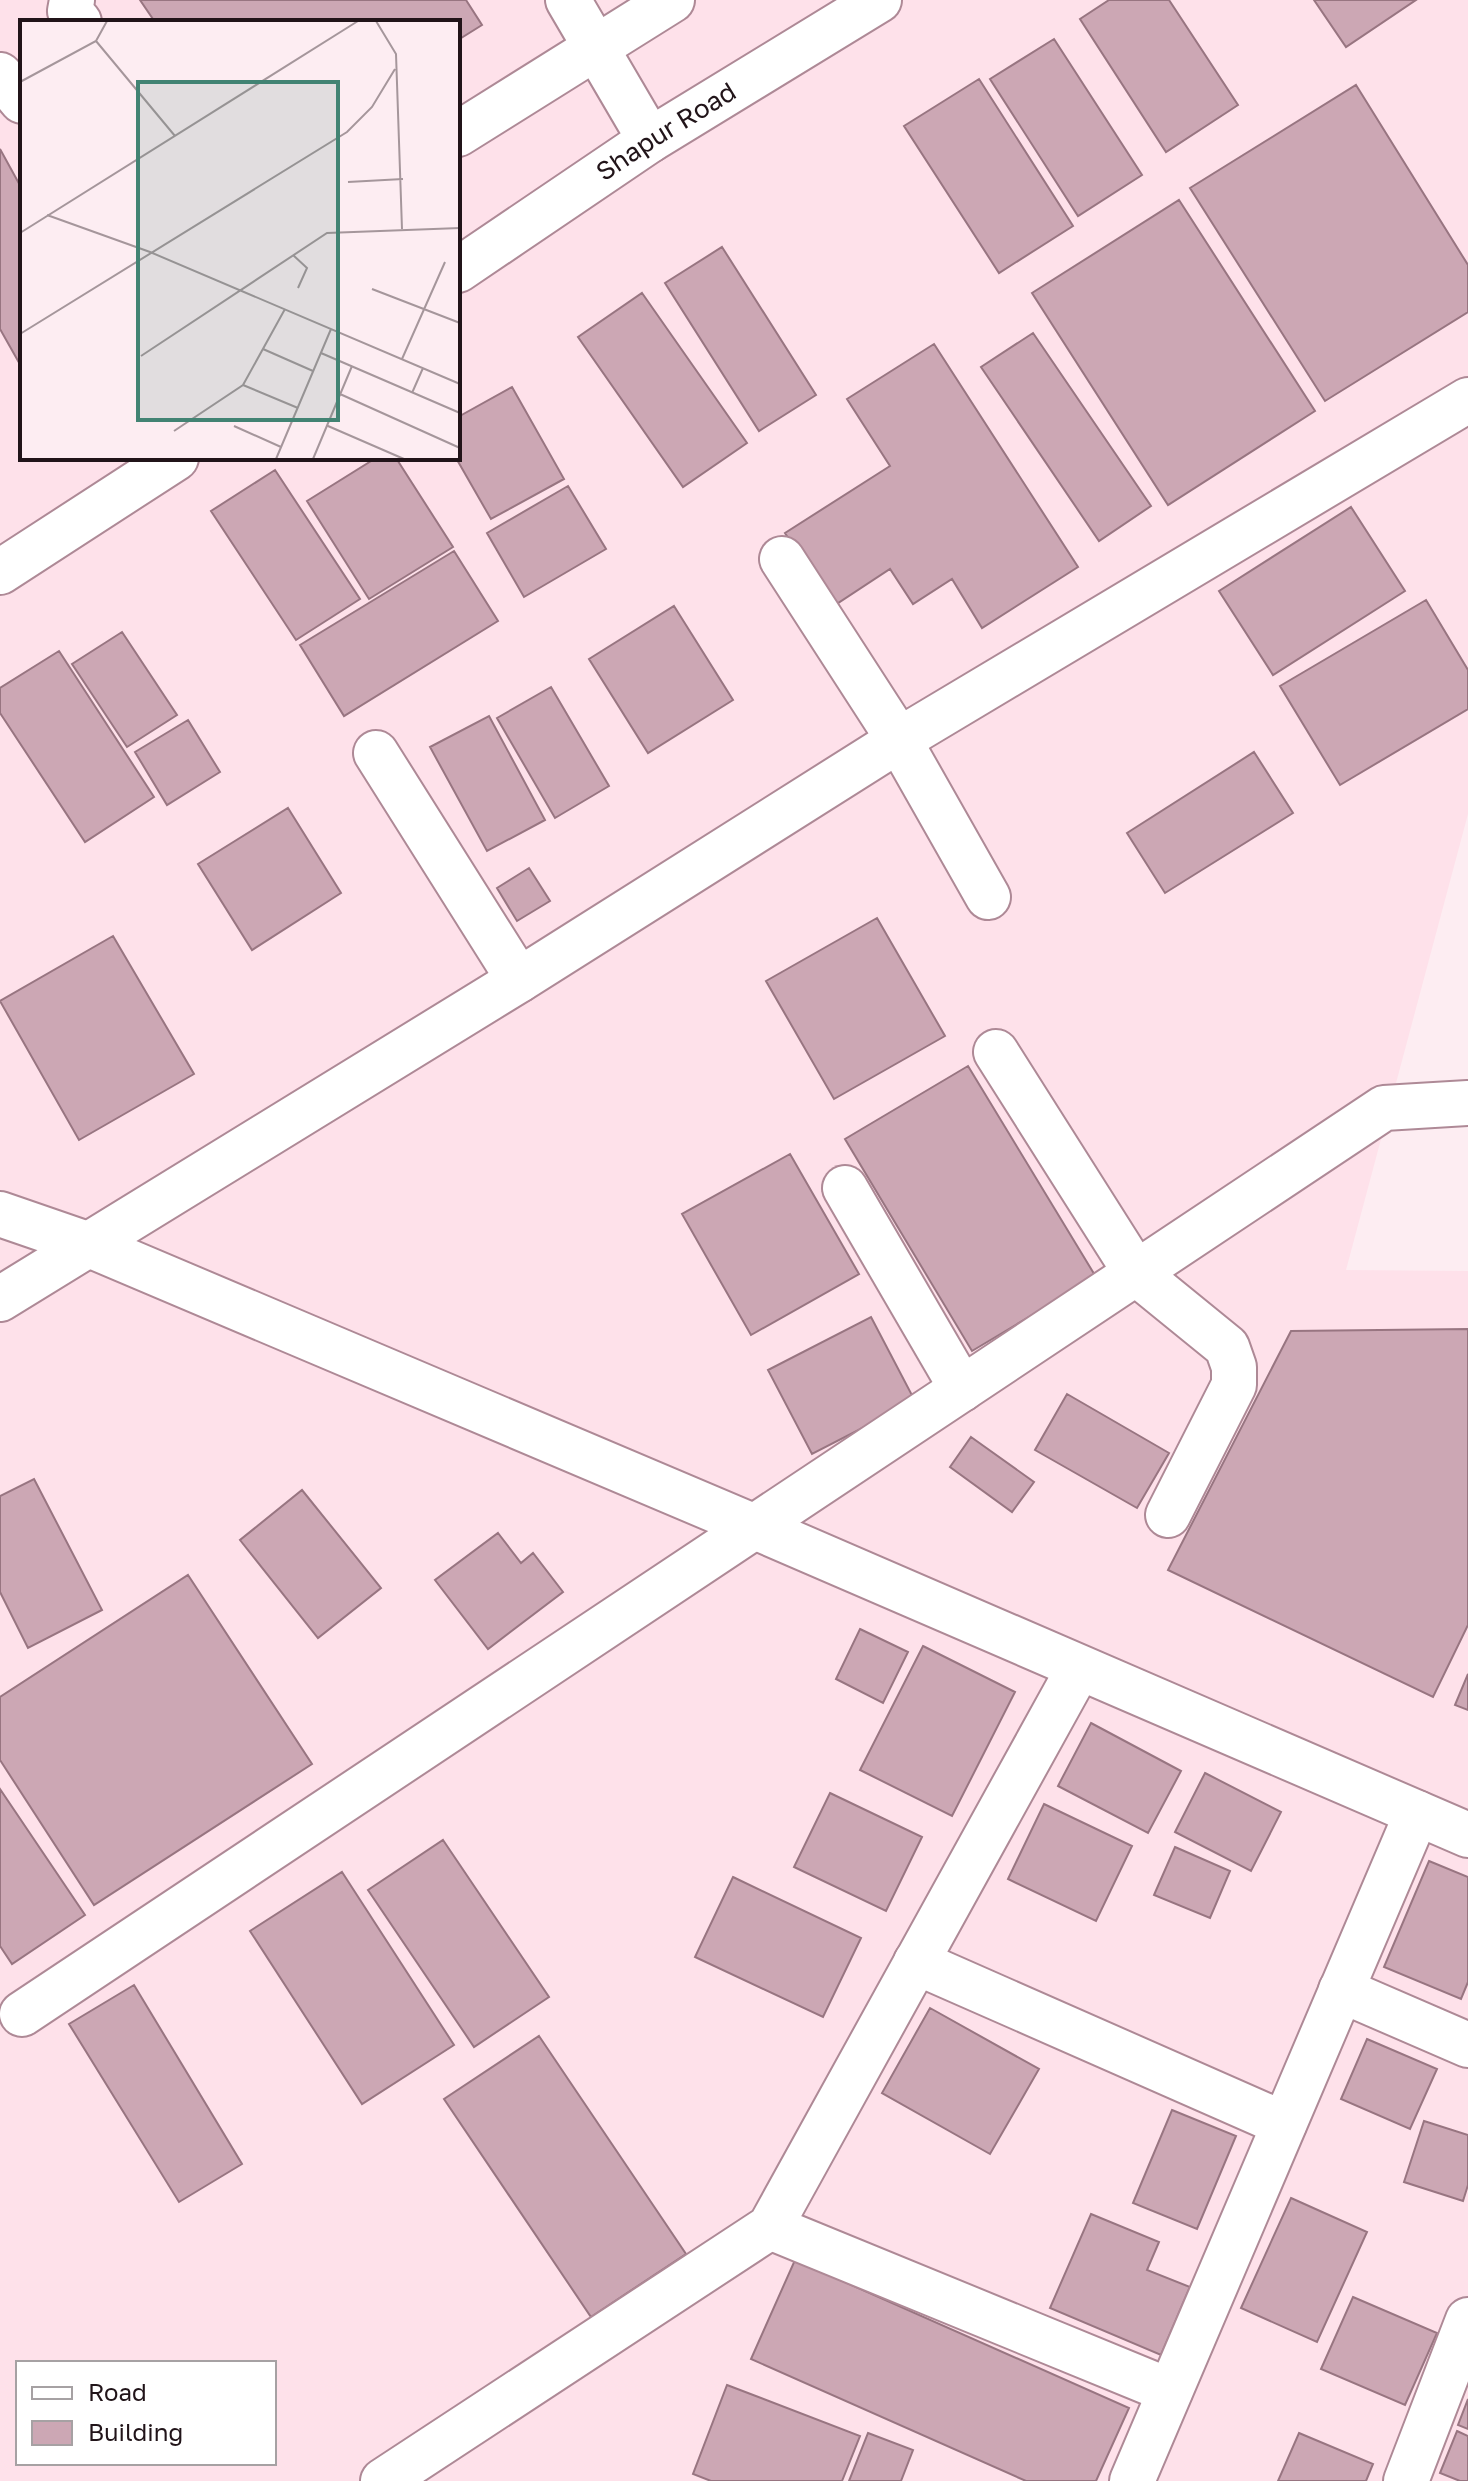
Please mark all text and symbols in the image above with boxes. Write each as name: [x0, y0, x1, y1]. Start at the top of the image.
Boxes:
inset map: [20, 20, 460, 460]
street label: Shapur Road: [590, 75, 741, 187]
legend: [16, 2361, 276, 2465]
text: Road: [88, 2377, 147, 2406]
text: Building: [88, 2417, 183, 2446]

